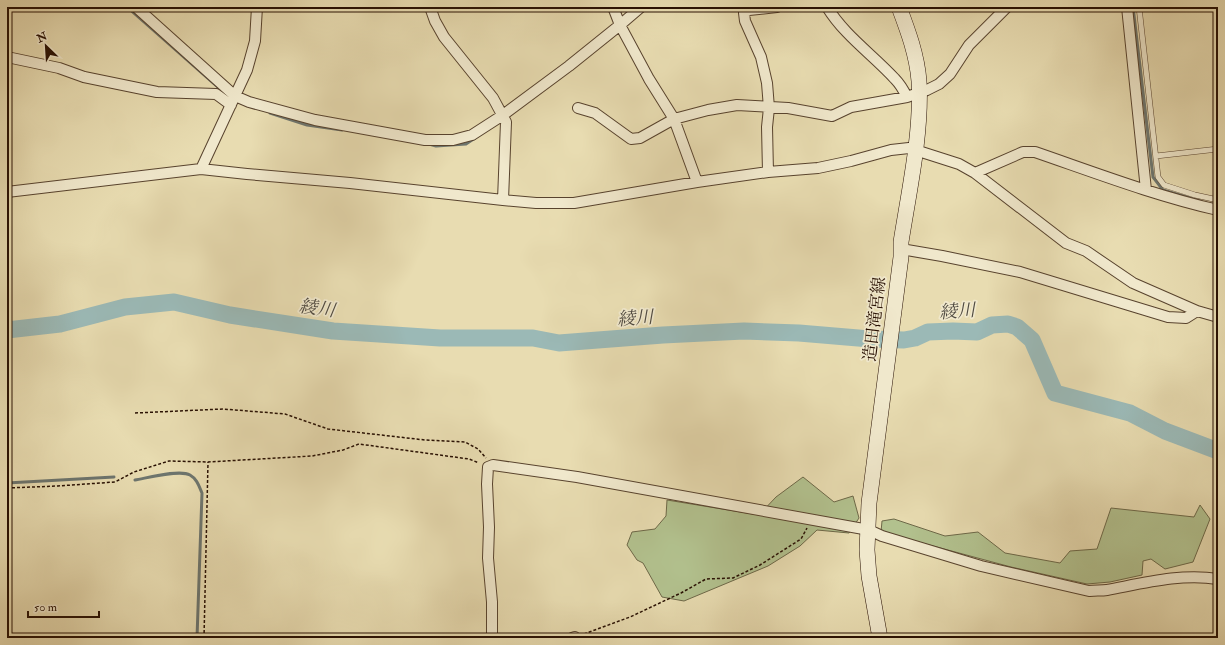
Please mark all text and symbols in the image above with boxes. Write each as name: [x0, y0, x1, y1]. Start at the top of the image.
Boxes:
north arrow: [26, 26, 66, 66]
text: N: [34, 29, 50, 46]
street label: 造田滝宮線: [859, 276, 890, 363]
water label: 綾川: [298, 295, 338, 323]
water label: 綾川: [938, 299, 978, 324]
water label: 綾川: [616, 306, 656, 331]
scale bar: [28, 593, 99, 619]
text: 50 m: [34, 600, 58, 615]

